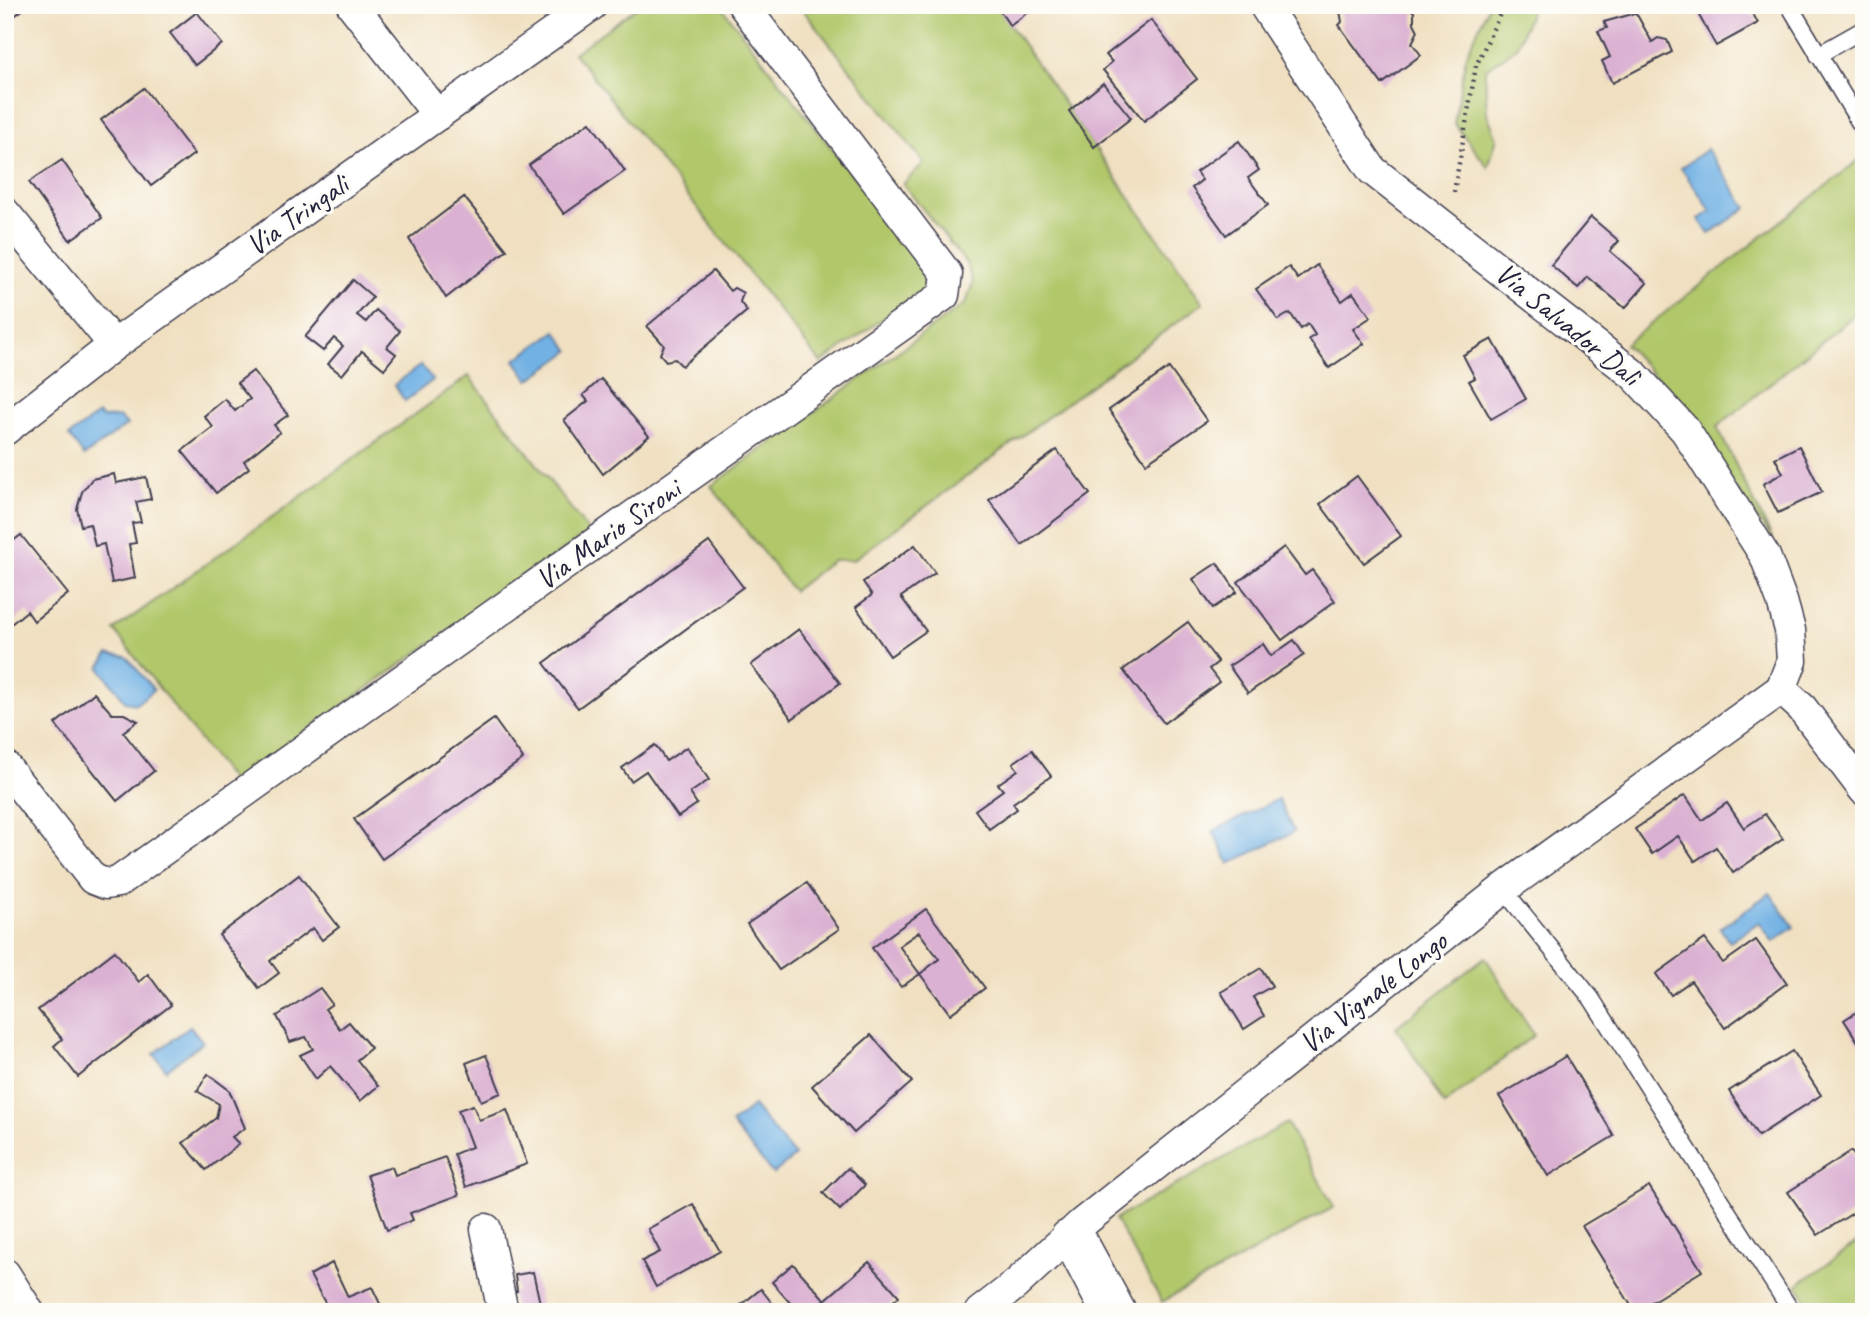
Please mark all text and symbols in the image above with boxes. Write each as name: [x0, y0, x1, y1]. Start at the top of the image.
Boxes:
street label: Via Tringali: [239, 164, 358, 264]
street label: Via Salvador Dalì: [1488, 254, 1650, 395]
street label: Via Mario Sironi: [528, 468, 691, 598]
street label: Via Vignale Longo: [1291, 922, 1456, 1062]

